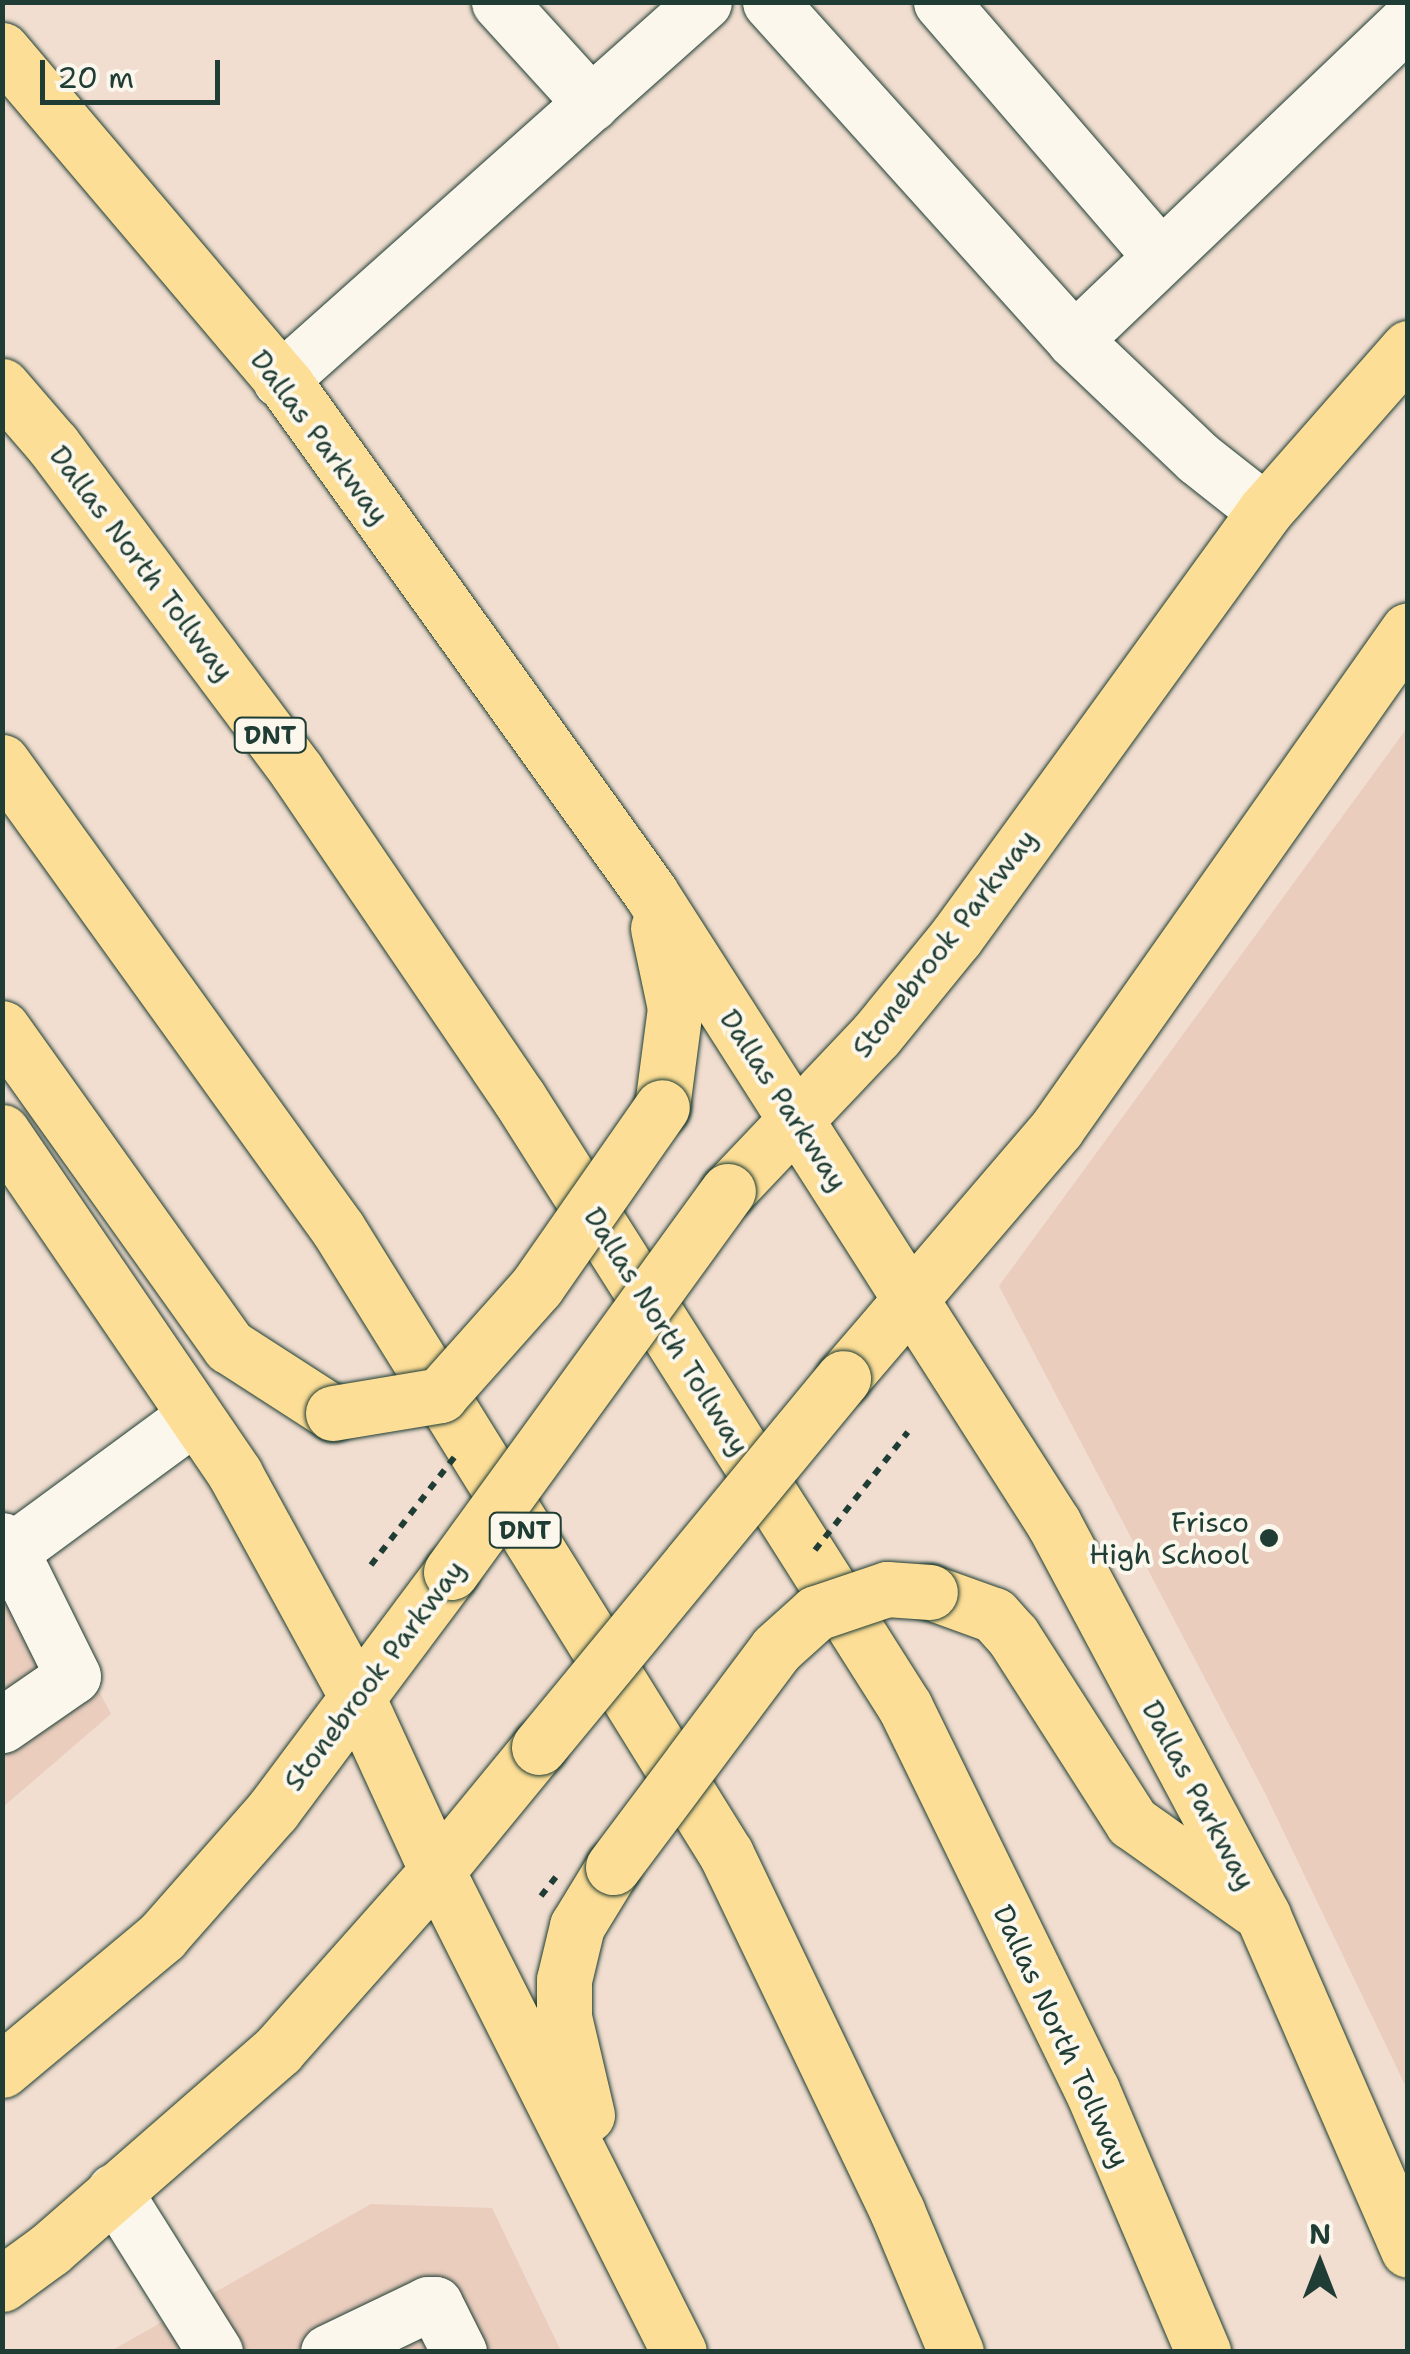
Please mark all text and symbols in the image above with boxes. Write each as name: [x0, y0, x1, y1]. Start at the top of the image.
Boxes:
scale bar: [45, 40, 225, 102]
text: 20 m: [57, 57, 134, 98]
street label: Dallas Parkway: [244, 343, 396, 531]
street label: Dallas North Tollway: [43, 439, 241, 687]
road number: DNT: [232, 715, 308, 755]
street label: Stonebrook Parkway: [844, 822, 1044, 1064]
street label: Dallas Parkway: [713, 1003, 855, 1197]
street label: Dallas North Tollway: [577, 1201, 757, 1461]
place label: Frisco High School: [1089, 1505, 1249, 1571]
road number: DNT: [488, 1510, 562, 1550]
marker: Frisco High School: [1258, 1527, 1280, 1549]
street label: Stonebrook Parkway: [276, 1553, 472, 1797]
street label: Dallas Parkway: [1135, 1695, 1263, 1895]
street label: Dallas North Tollway: [986, 1899, 1138, 2173]
north arrow: [1270, 2214, 1370, 2314]
text: N: [1309, 2215, 1331, 2253]

